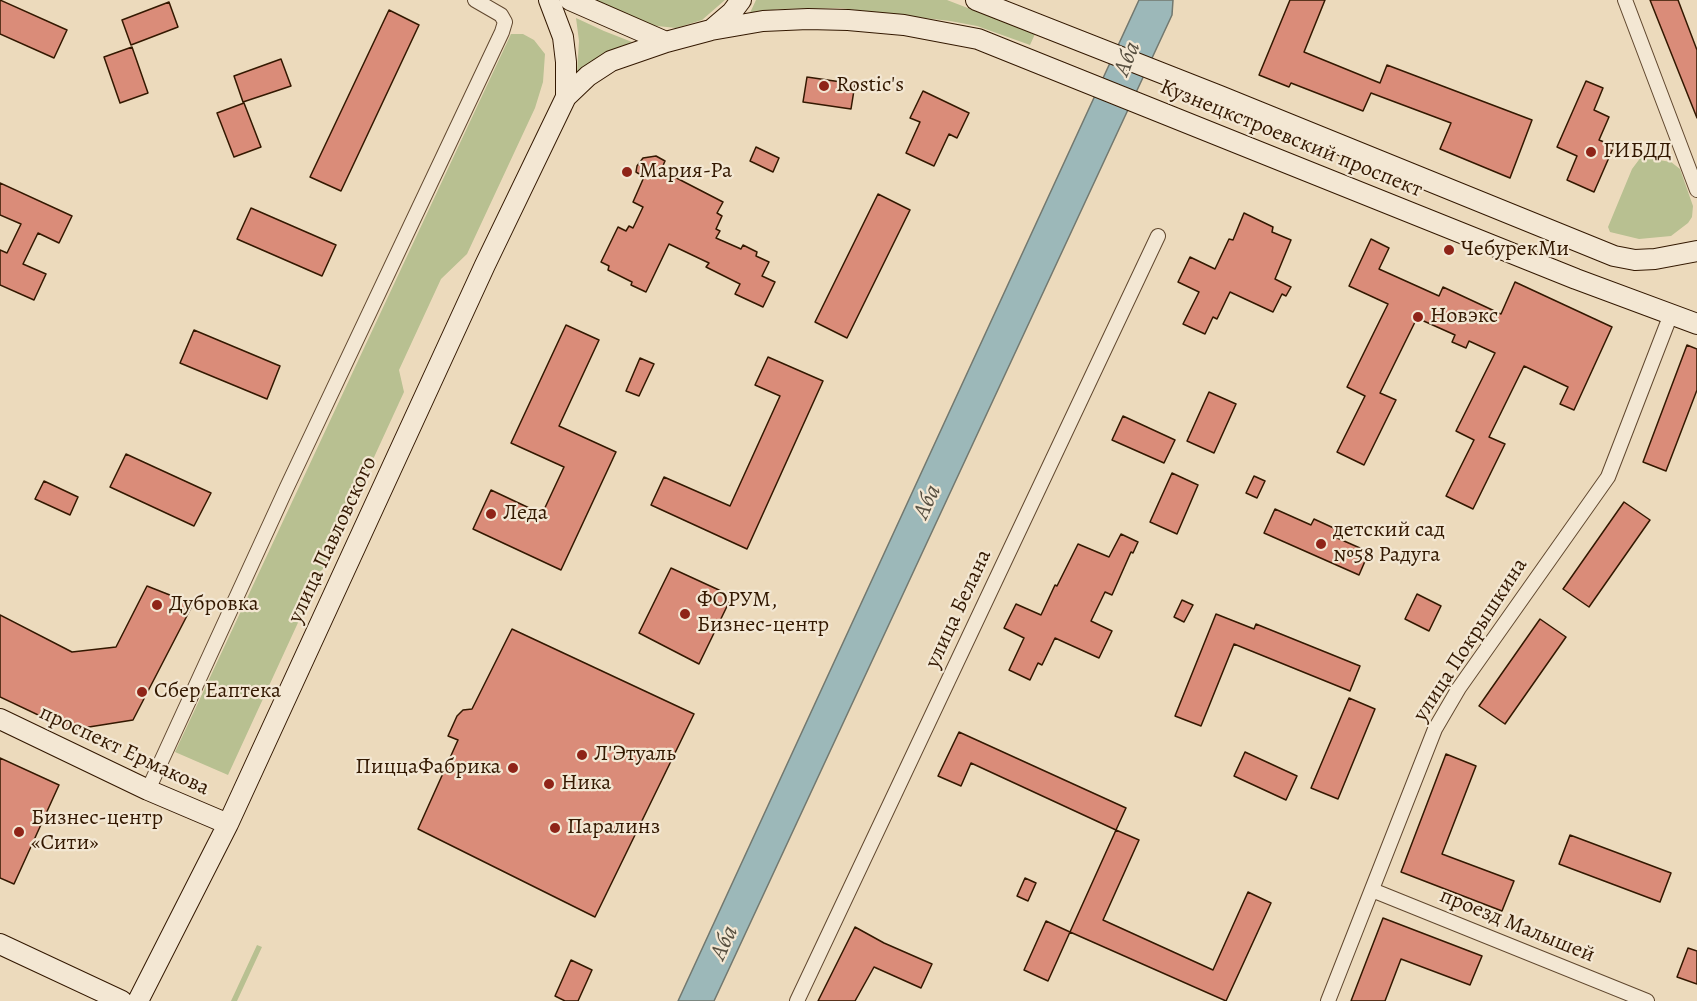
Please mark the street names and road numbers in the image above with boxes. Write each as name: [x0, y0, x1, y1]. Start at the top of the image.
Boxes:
street label: Кузнецкстроевский проспект: [1156, 74, 1426, 204]
street label: улица Павловского: [283, 453, 383, 627]
street label: улица Белана: [920, 546, 998, 672]
street label: улица Покрышкина: [1408, 553, 1534, 727]
street label: проспект Ермакова: [35, 700, 213, 802]
street label: проезд Малышей: [1436, 883, 1598, 969]

